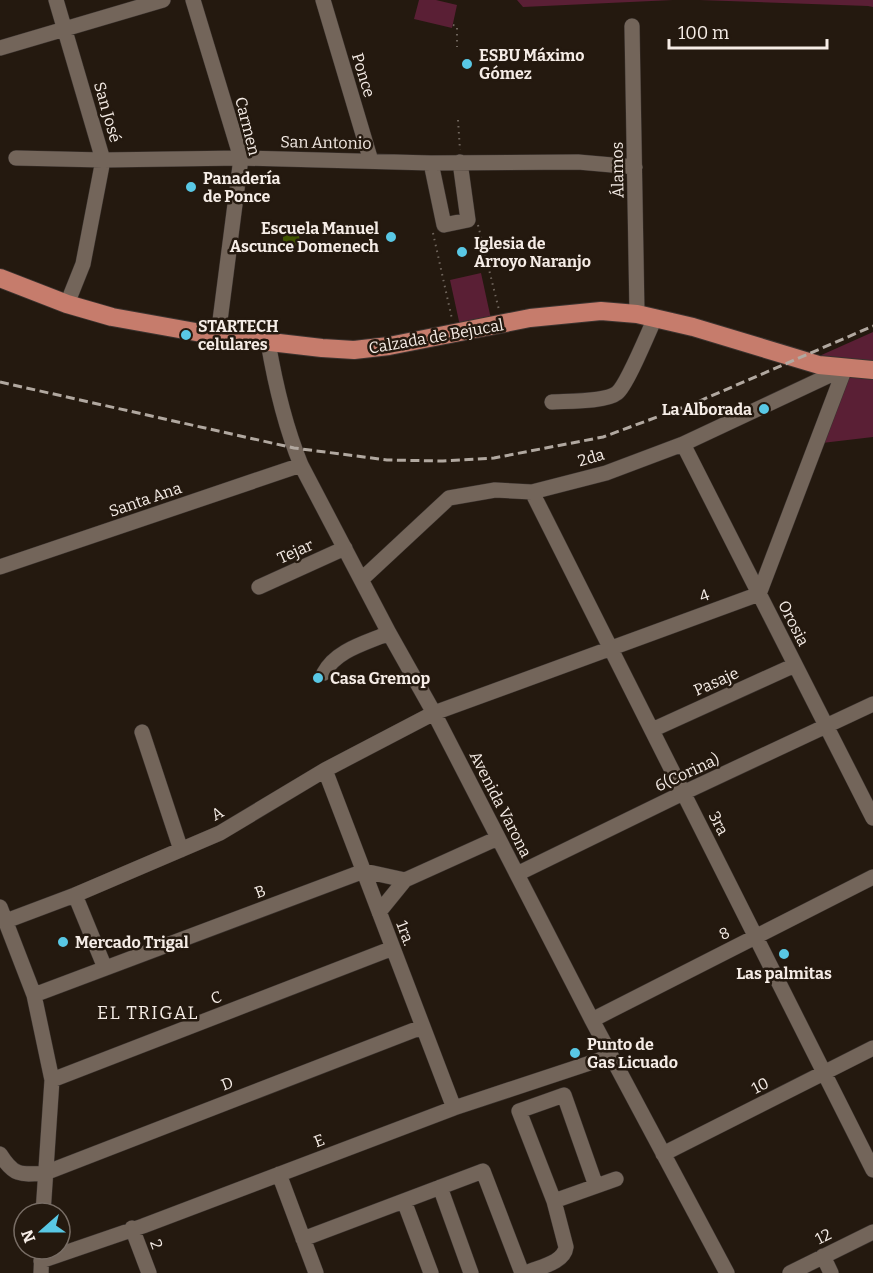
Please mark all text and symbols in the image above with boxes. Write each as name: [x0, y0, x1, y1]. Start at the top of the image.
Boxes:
scale bar: [669, 12, 826, 50]
text: 100 m: [678, 22, 729, 44]
place label: ESBU Máximo Gómez: [479, 46, 584, 83]
street label: Ponce: [348, 51, 379, 100]
marker: ESBU Máximo Gómez: [460, 57, 474, 71]
street label: San José: [90, 80, 125, 145]
street label: Carmen: [231, 95, 264, 157]
street label: San Antonio: [280, 132, 372, 153]
street label: Álamos: [607, 142, 627, 198]
place label: Panadería de Ponce: [203, 169, 281, 206]
marker: Panadería de Ponce: [184, 180, 198, 194]
place label: Escuela Manuel Ascunce Domenech: [230, 219, 379, 256]
marker: Escuela Manuel Ascunce Domenech: [384, 230, 398, 244]
place label: Iglesia de Arroyo Naranjo: [474, 234, 591, 271]
marker: Iglesia de Arroyo Naranjo: [455, 245, 469, 259]
street label: Calzada de Bejucal: [367, 315, 505, 358]
place label: STARTECH celulares: [198, 317, 279, 354]
marker: STARTECH celulares: [179, 328, 193, 342]
place label: La Alborada: [662, 400, 752, 419]
marker: La Alborada: [757, 402, 771, 416]
street label: 2da: [576, 445, 607, 470]
street label: Santa Ana: [106, 478, 184, 521]
street label: Tejar: [274, 535, 316, 568]
street label: 4: [697, 585, 712, 606]
street label: Orosia: [774, 597, 813, 649]
street label: Pasaje: [691, 663, 742, 700]
place label: Casa Gremop: [330, 669, 431, 688]
marker: Casa Gremop: [311, 671, 325, 685]
street label: Avenida Varona: [466, 748, 536, 861]
street label: 6(Corina): [652, 749, 722, 796]
street label: A: [208, 802, 227, 824]
street label: 3ra: [705, 808, 733, 839]
street label: B: [252, 881, 268, 902]
street label: 1ra.: [392, 918, 419, 948]
street label: 8: [716, 923, 733, 944]
place label: Mercado Trigal: [75, 933, 189, 952]
marker: Mercado Trigal: [56, 935, 70, 949]
marker: Las palmitas: [777, 947, 791, 961]
place label: Las palmitas: [736, 964, 832, 983]
street label: C: [208, 987, 224, 1008]
district label: EL TRIGAL: [97, 1002, 199, 1024]
place label: Punto de Gas Licuado: [587, 1035, 678, 1072]
marker: Punto de Gas Licuado: [568, 1046, 582, 1060]
street label: D: [218, 1073, 236, 1094]
street label: 10: [748, 1073, 772, 1098]
street label: E: [311, 1130, 327, 1151]
north arrow: [12, 1201, 72, 1261]
street label: 12: [812, 1225, 834, 1248]
text: N: [17, 1227, 40, 1245]
street label: 2: [146, 1237, 167, 1252]

